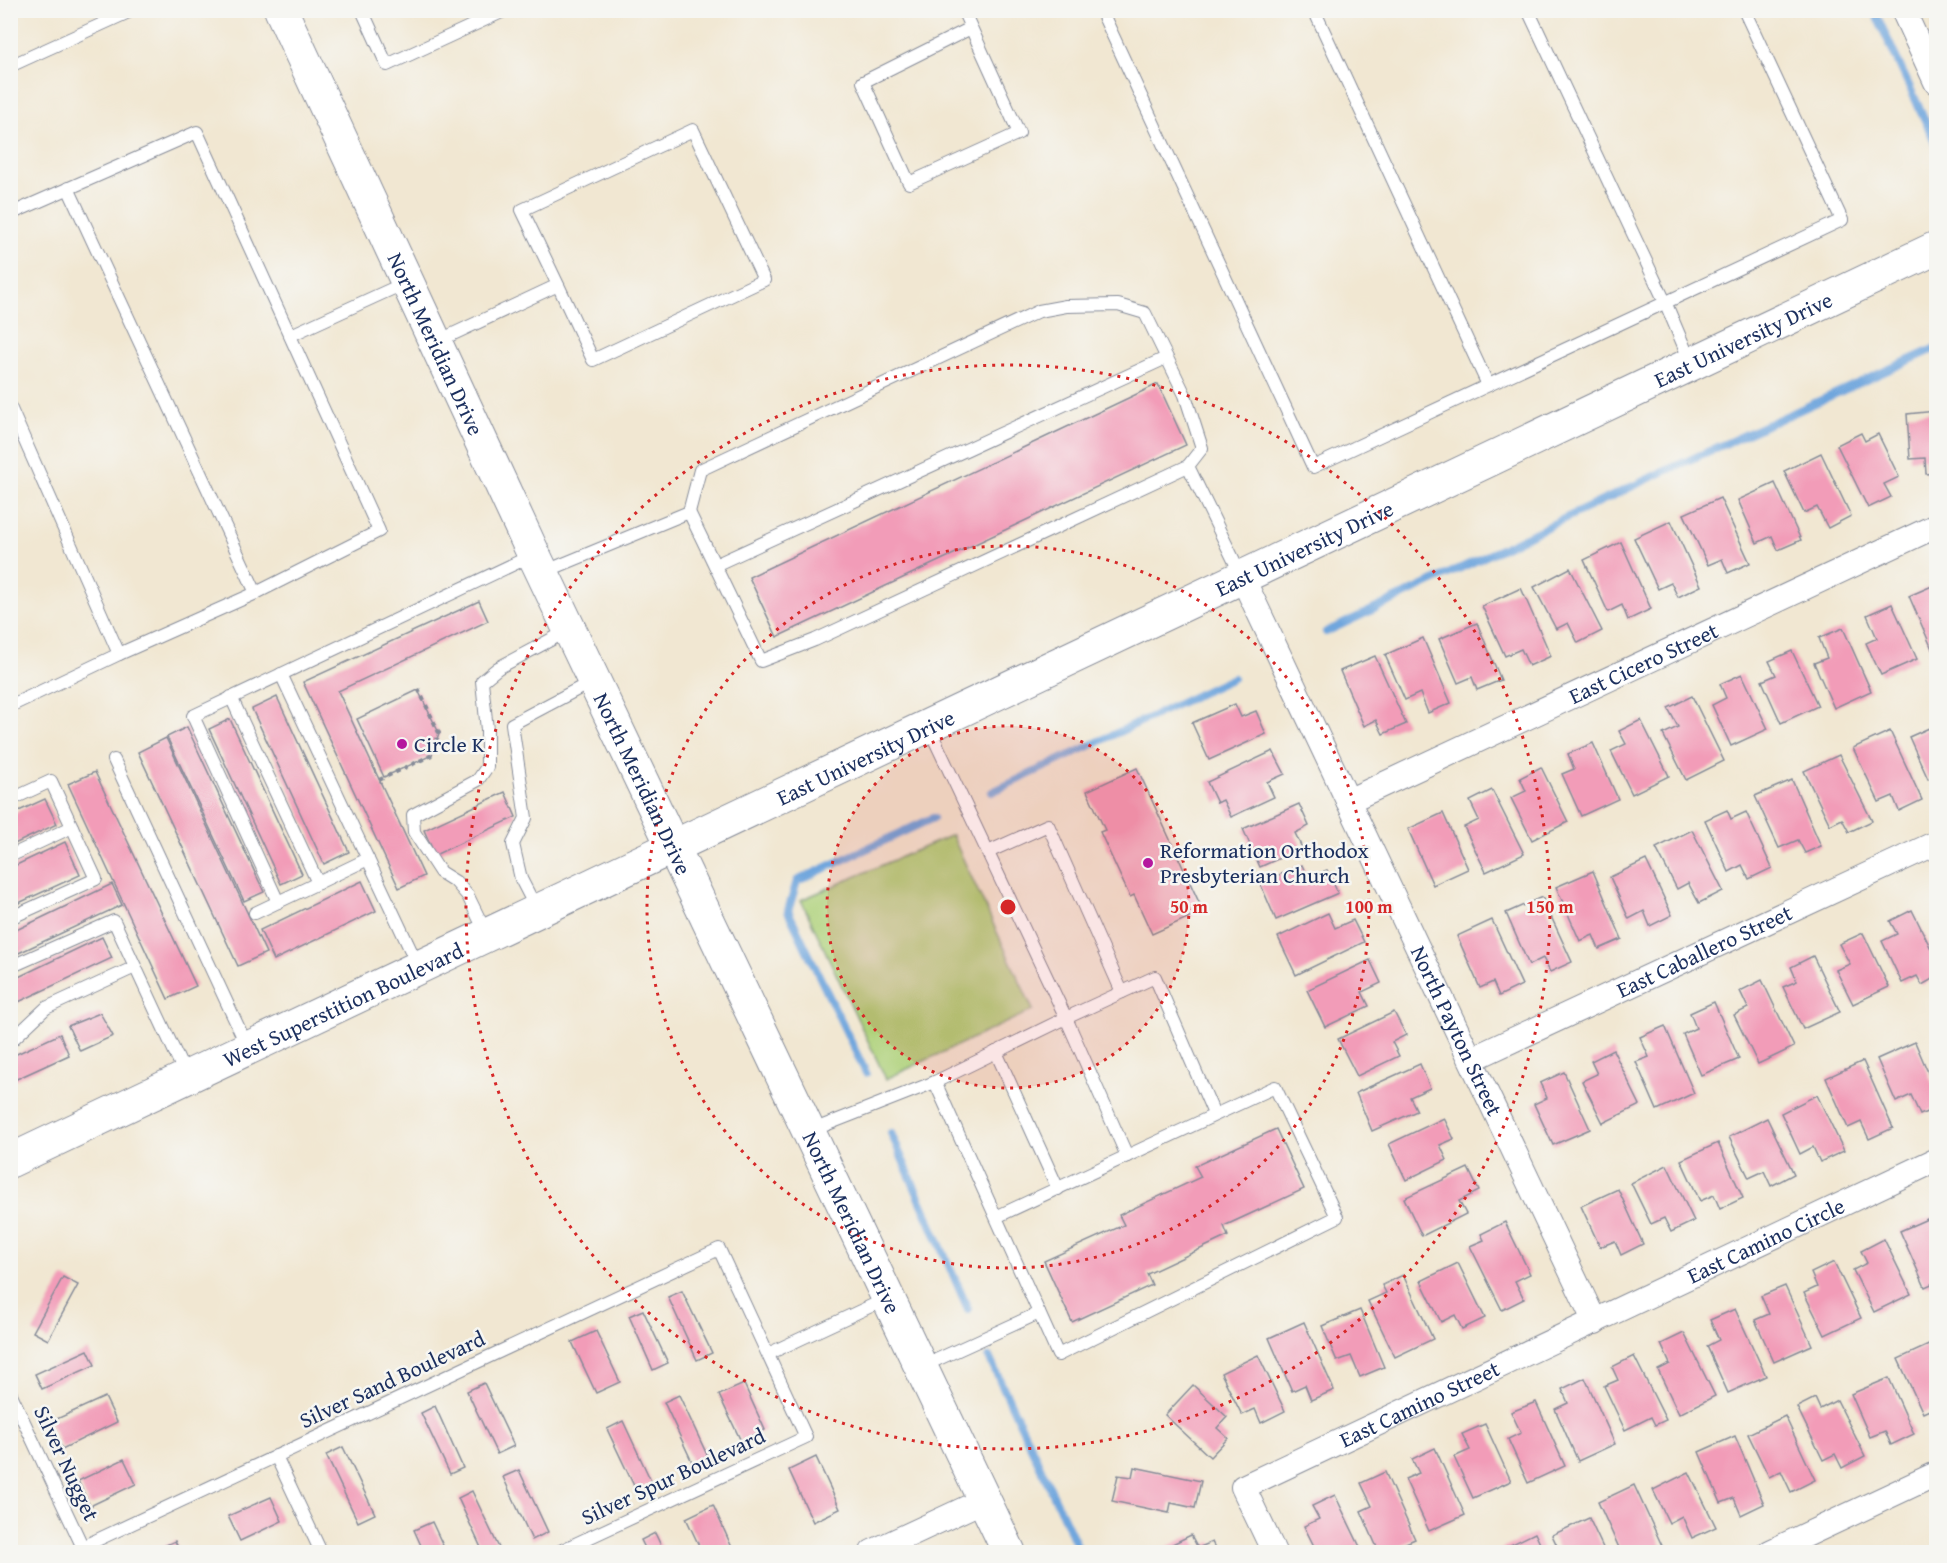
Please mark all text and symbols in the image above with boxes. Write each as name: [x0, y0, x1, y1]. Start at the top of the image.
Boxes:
street label: North Meridian Drive: [380, 247, 492, 440]
street label: East University Drive: [1649, 283, 1838, 395]
street label: East University Drive: [1210, 492, 1399, 604]
street label: East Cicero Street: [1563, 614, 1724, 712]
street label: North Meridian Drive: [586, 687, 700, 880]
street label: East University Drive: [771, 701, 960, 813]
place label: Circle K: [414, 728, 485, 760]
marker: Circle K: [395, 737, 409, 751]
place label: Reformation Orthodox Presbyterian Church: [1160, 834, 1369, 891]
marker: Reformation Orthodox Presbyterian Church: [1141, 856, 1155, 870]
text: 50 m: [1170, 893, 1209, 920]
text: 100 m: [1345, 893, 1393, 920]
text: 150 m: [1526, 893, 1574, 920]
street label: East Caballero Street: [1611, 896, 1797, 1006]
centre of rings: [998, 897, 1018, 917]
street label: West Superstition Boulevard: [218, 934, 469, 1075]
street label: North Payton Street: [1403, 940, 1511, 1121]
street label: North Meridian Drive: [795, 1126, 909, 1319]
street label: East Camino Circle: [1682, 1189, 1850, 1291]
street label: Silver Sand Boulevard: [294, 1322, 490, 1436]
street label: East Camino Street: [1334, 1352, 1505, 1455]
street label: Silver Nugget: [26, 1400, 108, 1526]
street label: Silver Spur Boulevard: [576, 1419, 771, 1533]

